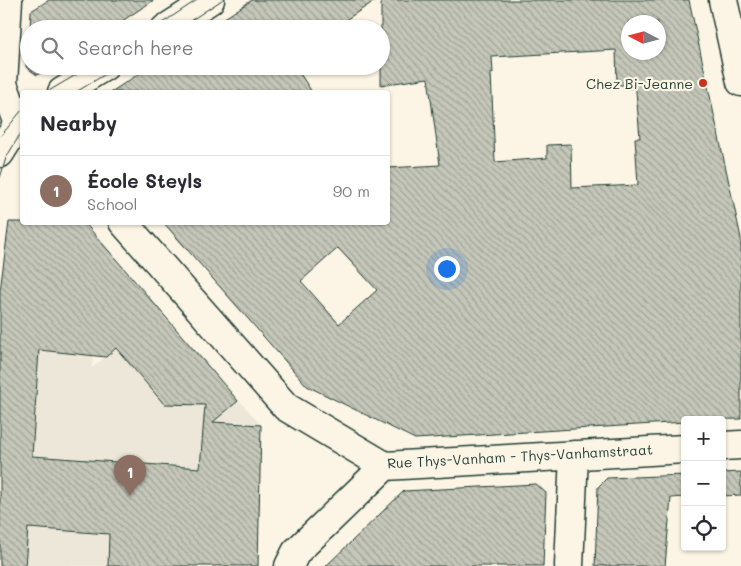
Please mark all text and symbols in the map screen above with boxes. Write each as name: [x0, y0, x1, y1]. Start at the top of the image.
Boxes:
north arrow: [621, 15, 666, 60]
search box: [20, 20, 390, 75]
icon: search: [38, 34, 66, 62]
text: Search here: [78, 35, 194, 60]
place label: Chez Bi-Jeanne: [586, 74, 693, 93]
marker: Chez Bi-Jeanne: [697, 77, 709, 89]
text: Nearby: [40, 109, 117, 136]
text: École Steyls: [87, 168, 202, 193]
text: 1: [52, 180, 60, 201]
text: 90 m: [333, 180, 370, 201]
text: School: [87, 193, 137, 214]
your location: [434, 256, 460, 282]
map controls: [681, 416, 726, 551]
button: +: [681, 416, 726, 461]
street label: Rue Thys-Vanham - Thys-Vanhamstraat: [387, 440, 653, 472]
pin: 1: [114, 455, 146, 496]
button: −: [681, 461, 726, 506]
button: locate: [681, 506, 726, 551]

